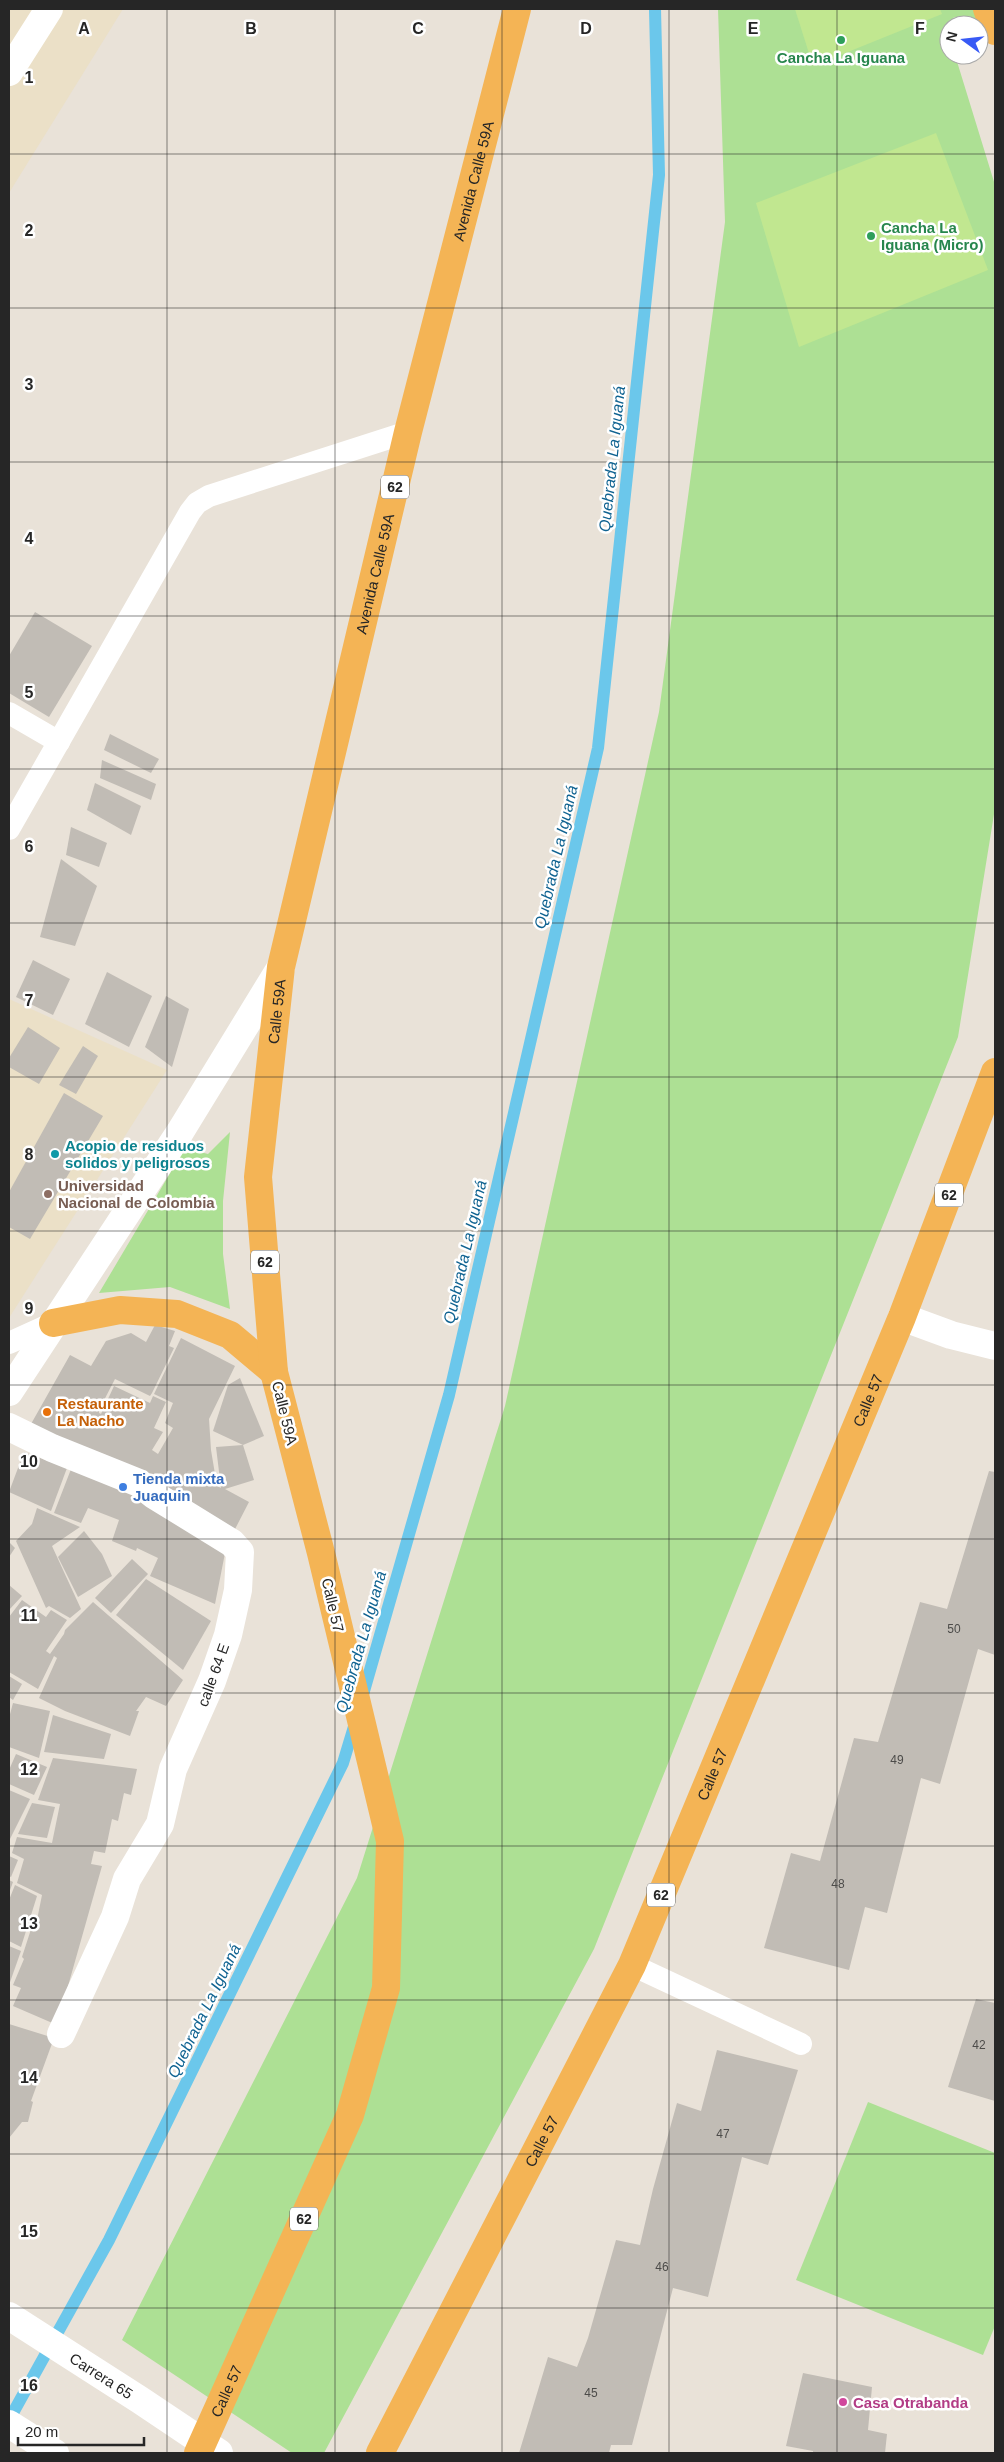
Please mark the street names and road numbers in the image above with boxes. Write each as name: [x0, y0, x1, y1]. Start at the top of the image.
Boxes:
street label: Avenida Calle 59A: [449, 119, 496, 243]
road number: 62: [381, 476, 409, 498]
street label: Avenida Calle 59A: [352, 512, 397, 636]
street label: Calle 59A: [264, 978, 288, 1045]
road number: 62: [935, 1184, 963, 1206]
road number: 62: [251, 1250, 279, 1274]
street label: Calle 57: [849, 1372, 886, 1429]
street label: Calle 59A: [269, 1379, 301, 1447]
street label: Calle 57: [319, 1576, 347, 1634]
street label: calle 64 E: [194, 1641, 232, 1709]
street label: Calle 57: [693, 1745, 730, 1803]
road number: 62: [647, 1884, 675, 1906]
street label: Calle 57: [521, 2113, 561, 2169]
road number: 62: [290, 2208, 318, 2230]
street label: Carrera 65: [67, 2349, 136, 2402]
street label: Calle 57: [207, 2362, 245, 2420]

